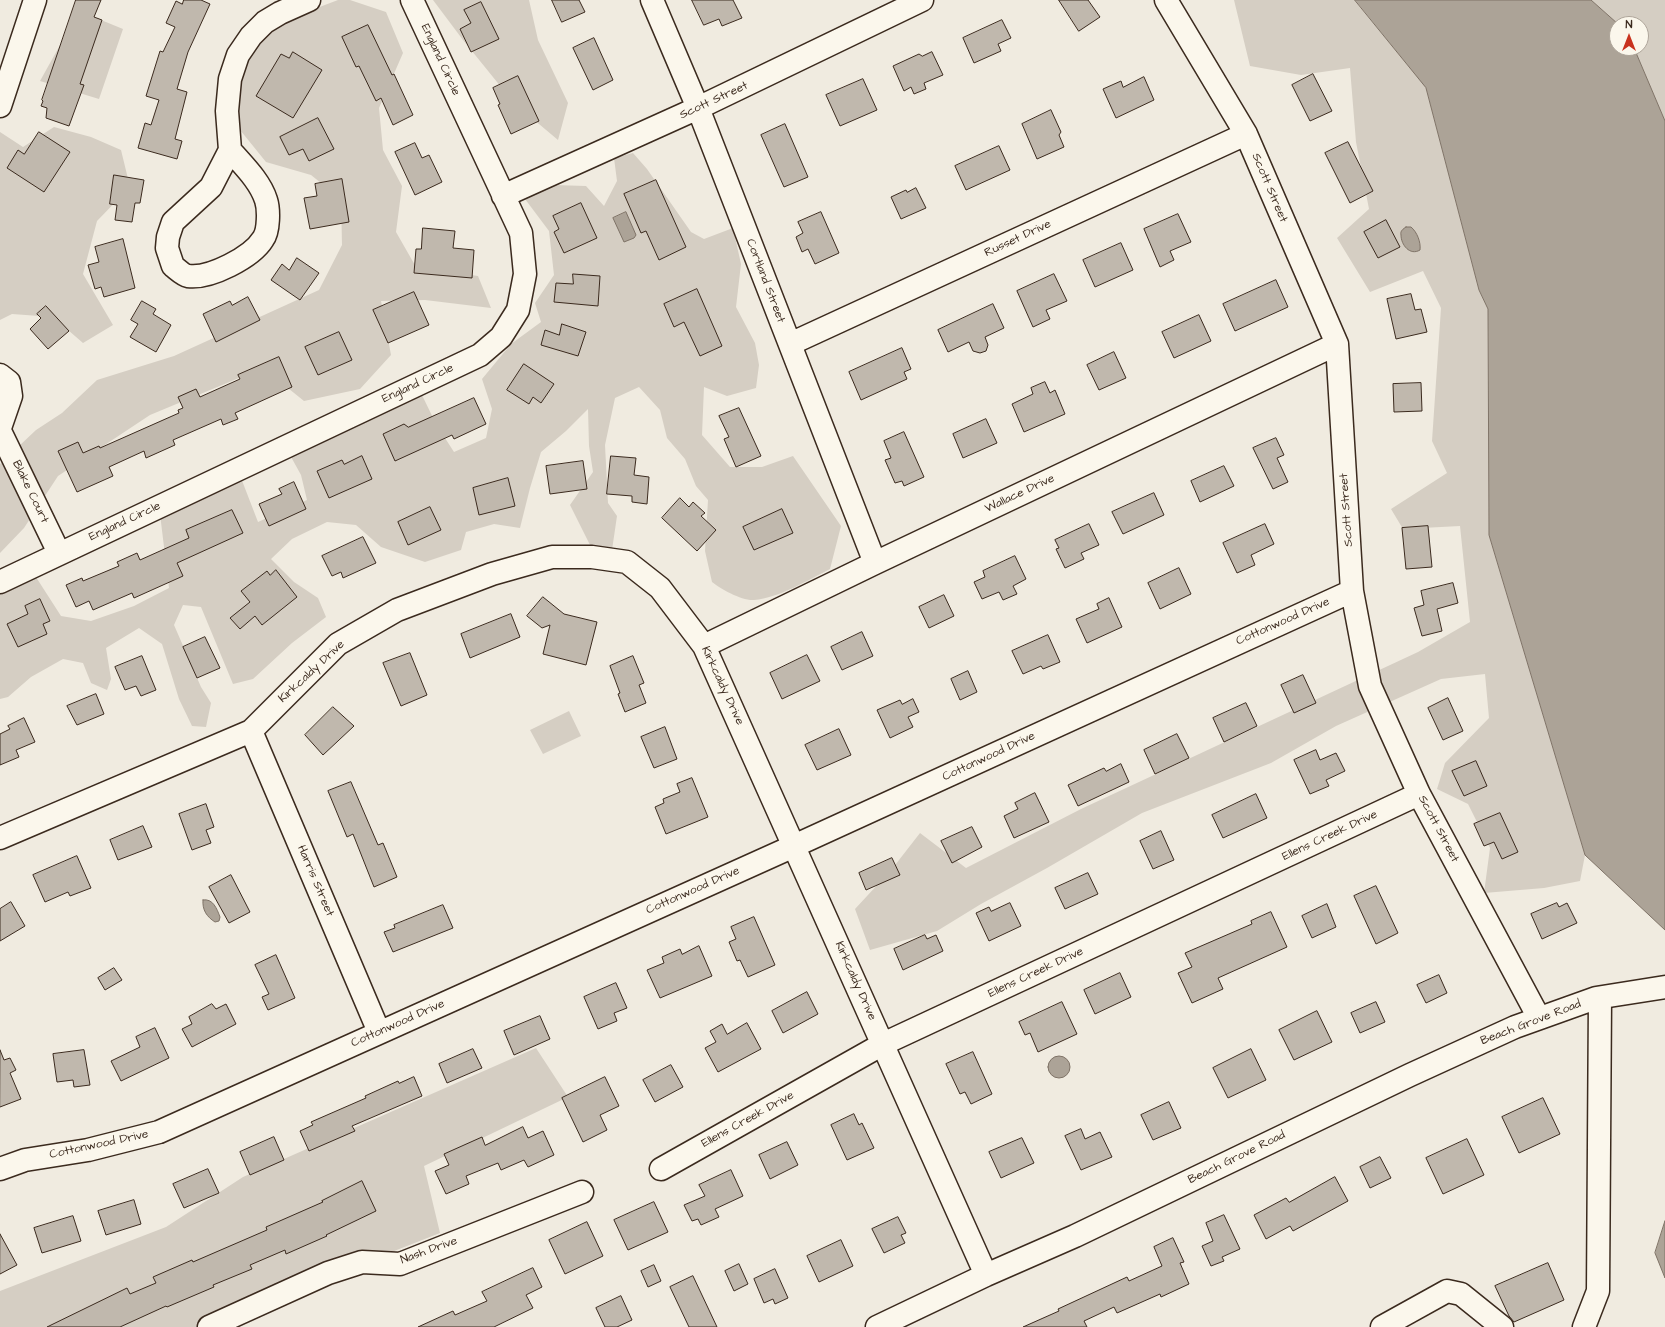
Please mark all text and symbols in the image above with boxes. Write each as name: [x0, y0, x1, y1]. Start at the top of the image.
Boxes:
north arrow: [1609, 16, 1649, 56]
text: N: [1626, 17, 1632, 32]
street label: England Circle: [417, 22, 463, 98]
street label: Scott Street: [678, 79, 750, 123]
street label: Scott Street: [1248, 151, 1290, 225]
street label: Russet Drive: [982, 217, 1054, 261]
street label: Cortland Street: [742, 237, 788, 325]
street label: England Circle: [380, 361, 456, 407]
street label: Blake Court: [9, 458, 51, 526]
street label: Wallace Drive: [983, 472, 1057, 516]
street label: Scott Street: [1337, 473, 1357, 547]
street label: England Circle: [87, 499, 163, 545]
street label: Cottonwood Drive: [1234, 595, 1332, 649]
street label: Kirkcaldy Drive: [276, 638, 348, 706]
street label: Kirkcaldy Drive: [697, 644, 747, 728]
street label: Cottonwood Drive: [940, 729, 1038, 785]
street label: Scott Street: [1414, 793, 1462, 865]
street label: Ellens Creek Drive: [1280, 808, 1380, 864]
street label: Harris Street: [293, 843, 337, 919]
street label: Cottonwood Drive: [644, 864, 742, 918]
street label: Kirkcaldy Drive: [831, 939, 879, 1023]
street label: Ellens Creek Drive: [986, 945, 1086, 1001]
street label: Cottonwood Drive: [349, 997, 447, 1051]
street label: Beach Grove Road: [1479, 997, 1583, 1049]
street label: Ellens Creek Drive: [699, 1089, 797, 1151]
street label: Cottonwood Drive: [48, 1127, 150, 1163]
street label: Beach Grove Road: [1186, 1128, 1288, 1188]
street label: Nash Drive: [399, 1234, 459, 1268]

